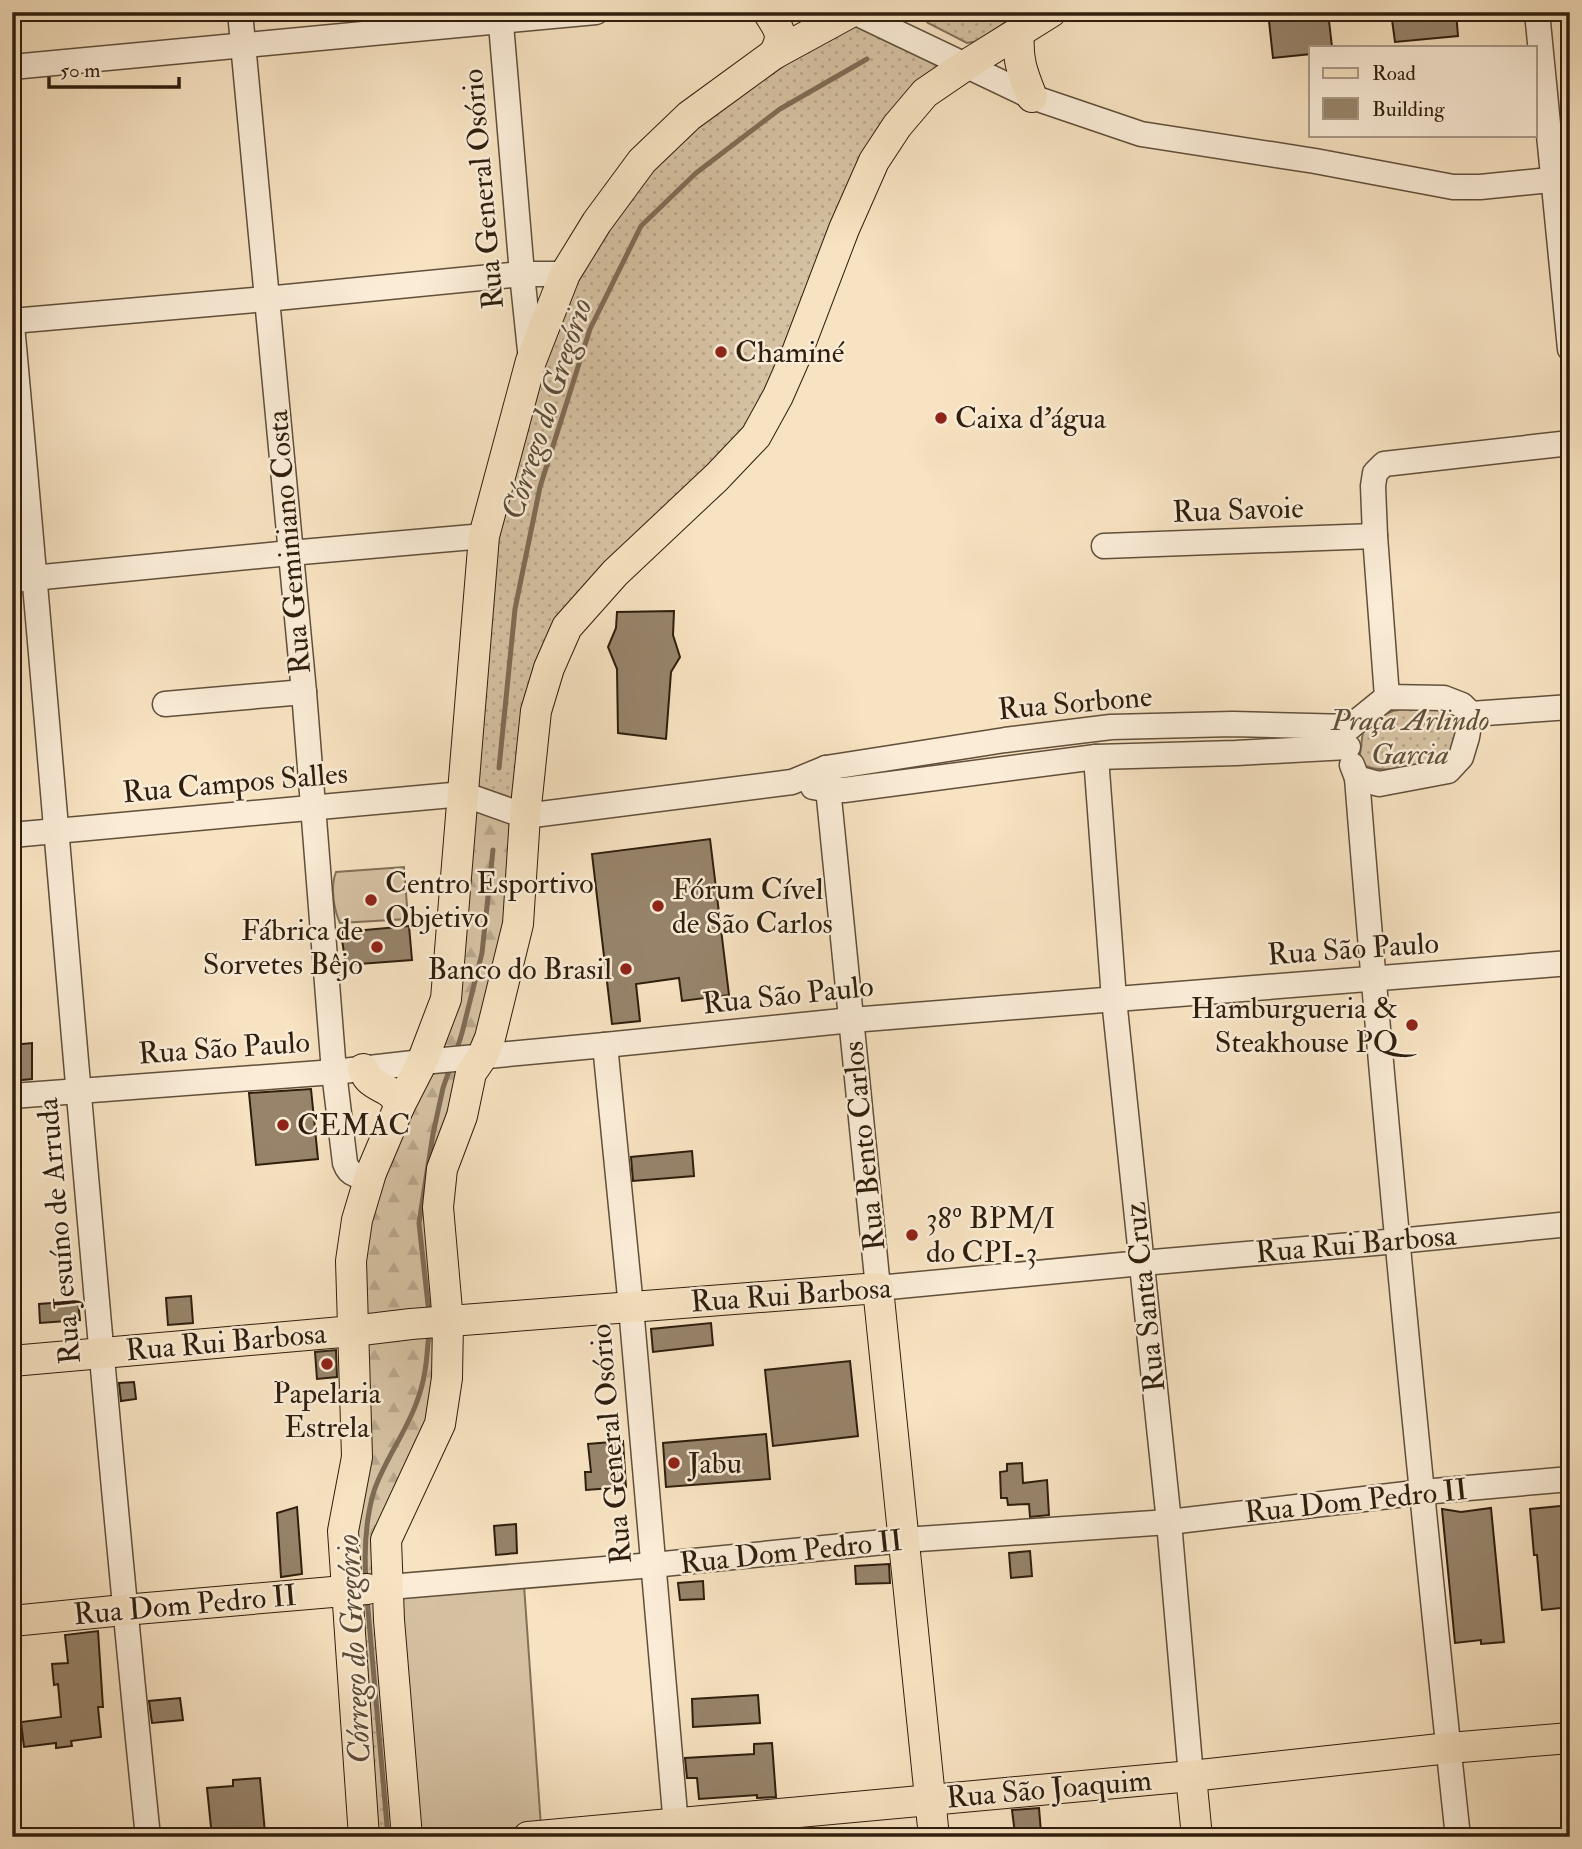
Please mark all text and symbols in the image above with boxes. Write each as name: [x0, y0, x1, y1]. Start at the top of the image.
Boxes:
scale bar: [49, 46, 178, 90]
legend: [1309, 46, 1536, 136]
text: 50 m: [60, 57, 101, 84]
text: Road: [1372, 60, 1417, 87]
street label: Rua General Osório: [454, 67, 512, 311]
text: Building: [1372, 96, 1445, 123]
water label: Córrego do Gregório: [492, 293, 602, 525]
place label: Chaminé: [735, 334, 845, 371]
marker: Chaminé: [713, 344, 729, 360]
place label: Caixa d'água: [955, 400, 1107, 437]
street label: Rua Geminiano Costa: [259, 408, 319, 676]
marker: Caixa d'água: [933, 410, 949, 426]
street label: Rua Savoie: [1172, 489, 1304, 531]
street label: Rua Sorbone: [996, 678, 1154, 728]
park label: Praça Arlindo Garcia: [1330, 702, 1489, 773]
street label: Rua Campos Salles: [121, 755, 349, 811]
place label: Centro Esportivo Objetivo: [385, 865, 594, 936]
place label: Fórum Cível de São Carlos: [672, 871, 833, 942]
marker: Centro Esportivo Objetivo: [363, 892, 379, 908]
marker: Fórum Cível de São Carlos: [650, 898, 666, 914]
place label: Fábrica de Sorvetes Bêjo: [203, 912, 363, 983]
street label: Rua São Paulo: [1266, 925, 1440, 973]
marker: Fábrica de Sorvetes Bêjo: [369, 939, 385, 955]
place label: Banco do Brasil: [427, 951, 612, 988]
marker: Banco do Brasil: [618, 961, 634, 977]
street label: Rua São Paulo: [701, 968, 875, 1022]
place label: Hamburgueria & Steakhouse PQ: [1191, 990, 1417, 1061]
marker: Hamburgueria & Steakhouse PQ: [1404, 1017, 1420, 1033]
street label: Rua São Paulo: [137, 1024, 311, 1072]
street label: Rua Bento Carlos: [835, 1039, 893, 1253]
street label: Rua Jesuíno de Arruda: [29, 1096, 89, 1366]
place label: CEMAC: [297, 1107, 410, 1144]
marker: CEMAC: [275, 1117, 291, 1133]
place label: 38º BPM/I do CPI-3: [926, 1200, 1055, 1271]
street label: Rua Santa Cruz: [1117, 1200, 1173, 1394]
street label: Rua Rui Barbosa: [1254, 1217, 1459, 1271]
marker: 38º BPM/I do CPI-3: [904, 1227, 920, 1243]
street label: Rua Rui Barbosa: [689, 1269, 893, 1320]
street label: Rua Rui Barbosa: [124, 1315, 329, 1369]
street label: Rua General Osório: [582, 1322, 640, 1566]
marker: Papelaria Estrela: [319, 1356, 335, 1372]
place label: Papelaria Estrela: [273, 1375, 382, 1446]
place label: Jabu: [687, 1445, 742, 1482]
marker: Jabu: [666, 1455, 682, 1471]
street label: Rua Dom Pedro II: [1243, 1471, 1469, 1531]
street label: Rua Dom Pedro II: [678, 1522, 904, 1582]
water label: Córrego do Gregório: [328, 1533, 380, 1765]
street label: Rua Dom Pedro II: [72, 1577, 298, 1633]
street label: Rua São Joaquim: [945, 1762, 1153, 1816]

